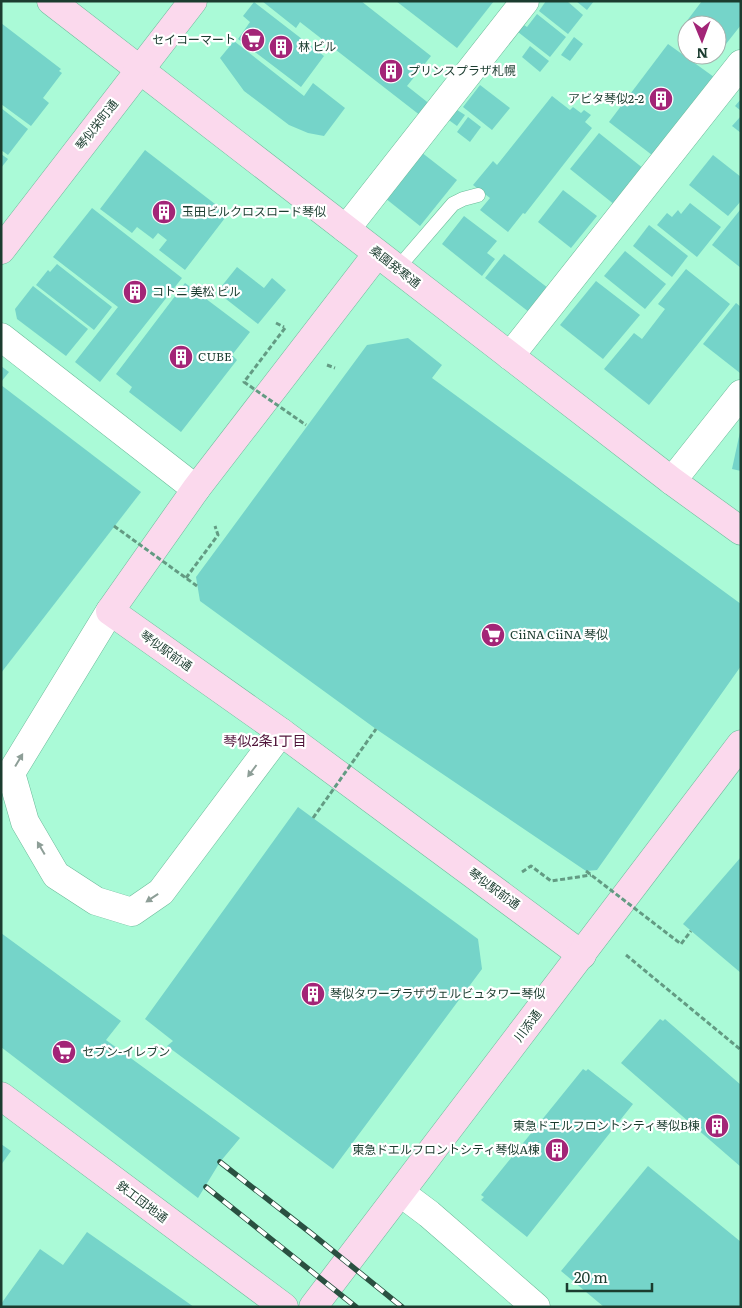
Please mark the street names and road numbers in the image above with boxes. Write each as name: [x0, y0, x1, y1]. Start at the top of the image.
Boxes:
street label: 琴似栄町通: [71, 95, 122, 154]
street label: 桑園発寒通: [366, 241, 425, 292]
street label: 琴似駅前通: [137, 626, 196, 675]
street label: 琴似駅前通: [465, 863, 524, 913]
street label: 川添通: [509, 1006, 545, 1045]
street label: 鉄工団地通: [113, 1176, 172, 1226]

